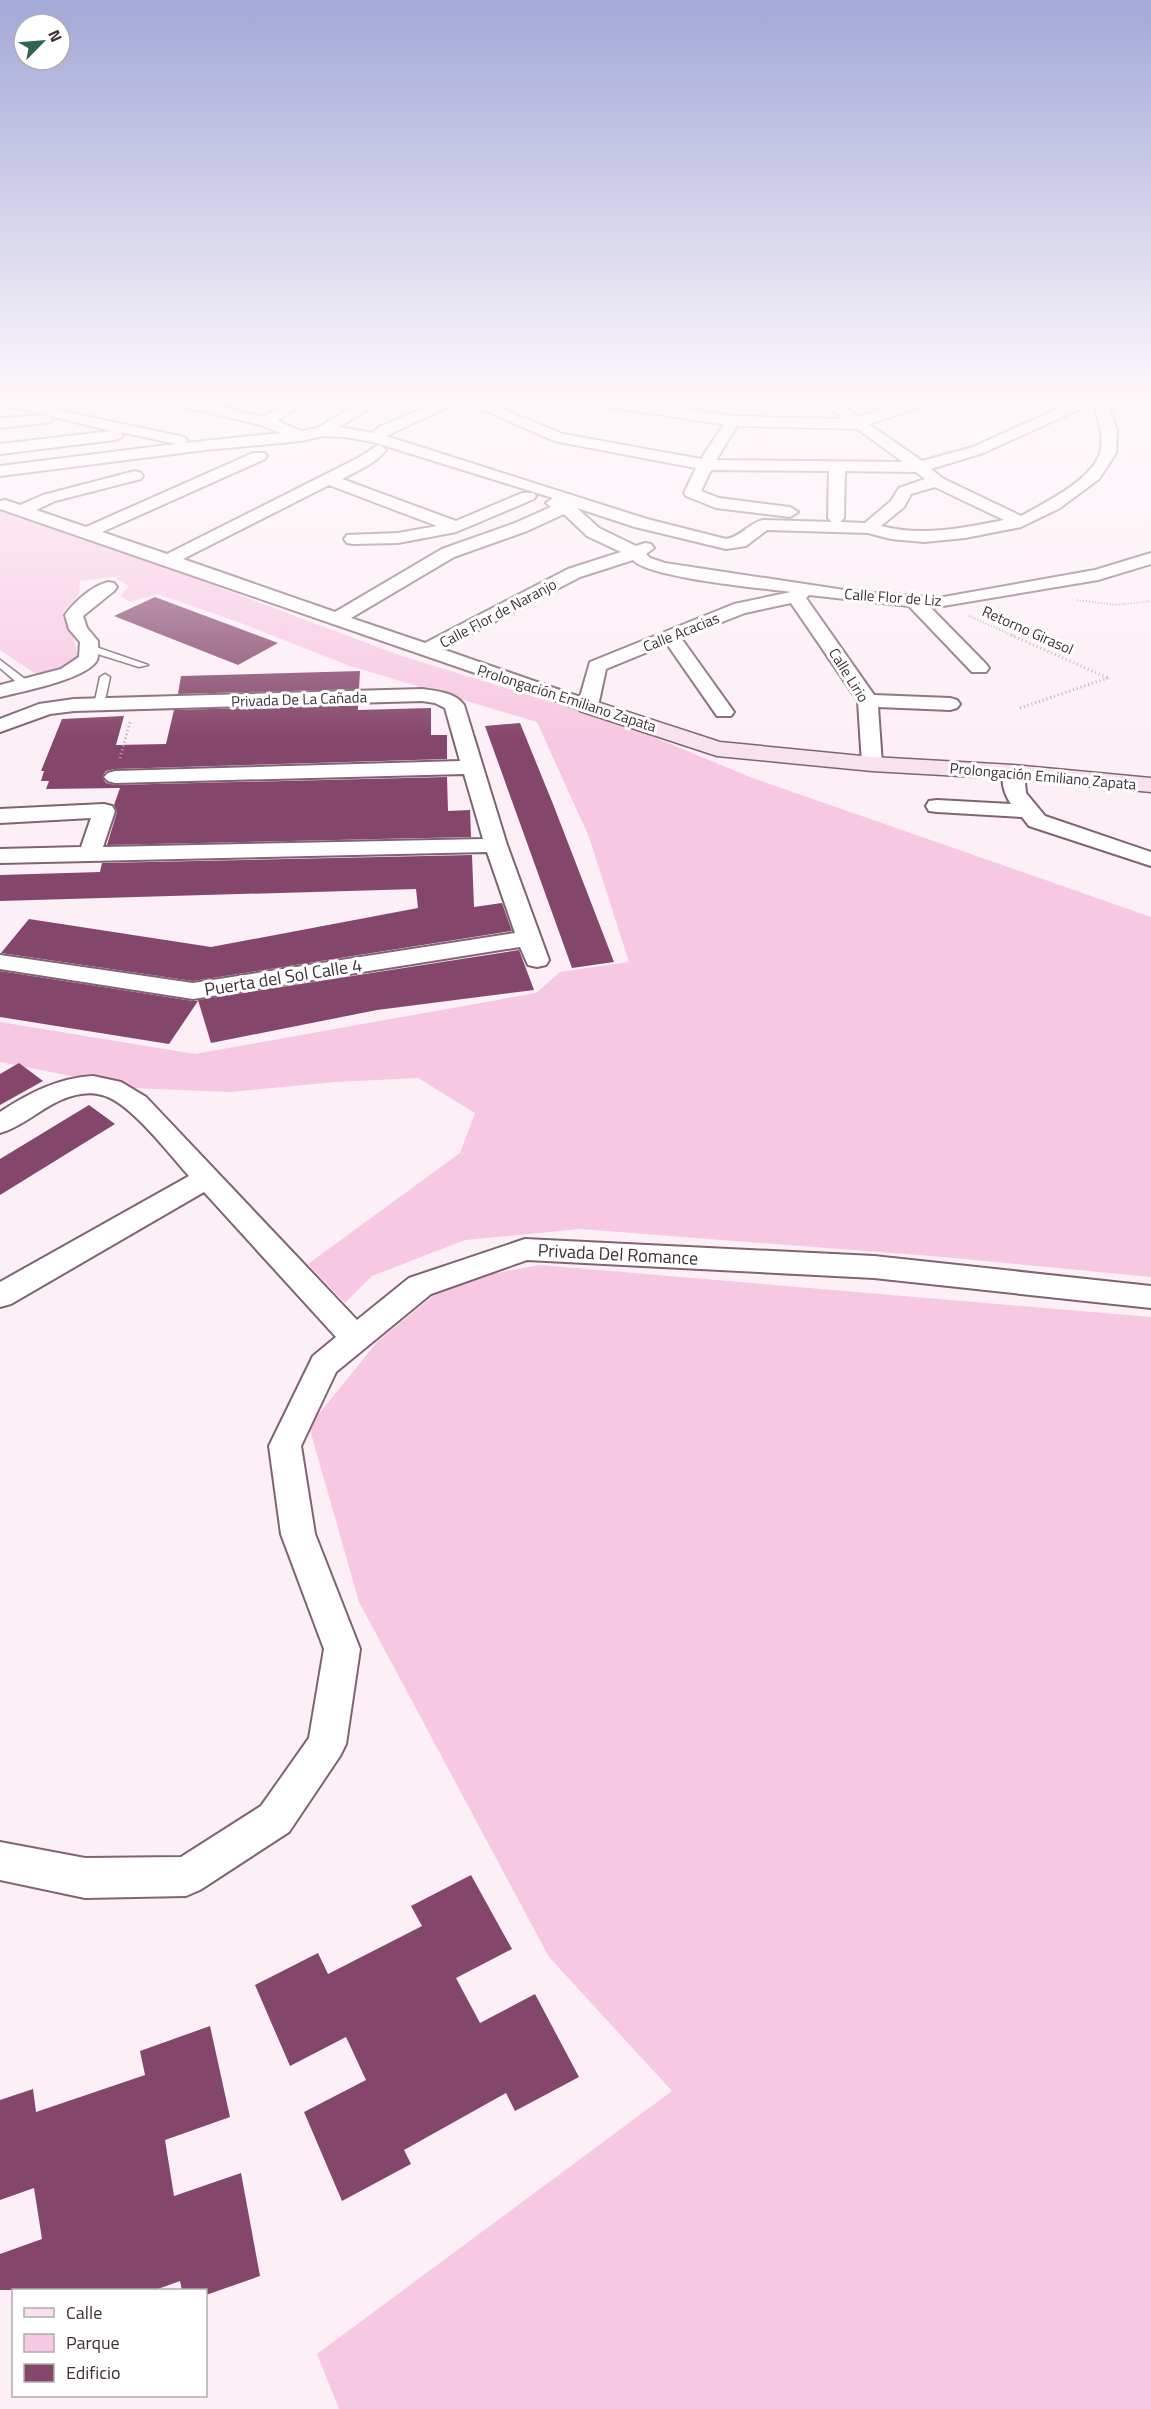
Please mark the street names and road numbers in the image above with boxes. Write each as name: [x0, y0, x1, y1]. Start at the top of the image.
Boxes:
street label: Calle Flor de Naranjo: [435, 572, 561, 654]
street label: Calle Flor de Liz: [844, 582, 943, 612]
street label: Retorno Girasol: [979, 600, 1077, 660]
street label: Calle Acacias: [639, 606, 723, 658]
street label: Calle Lirio: [823, 643, 875, 707]
street label: Prolongación Emiliano Zapata: [475, 658, 660, 738]
street label: Privada De La Cañada: [231, 685, 368, 713]
street label: Prolongación Emiliano Zapata: [949, 756, 1138, 796]
street label: Puerta del Sol Calle 4: [202, 951, 364, 1003]
street label: Privada Del Romance: [537, 1236, 699, 1272]

